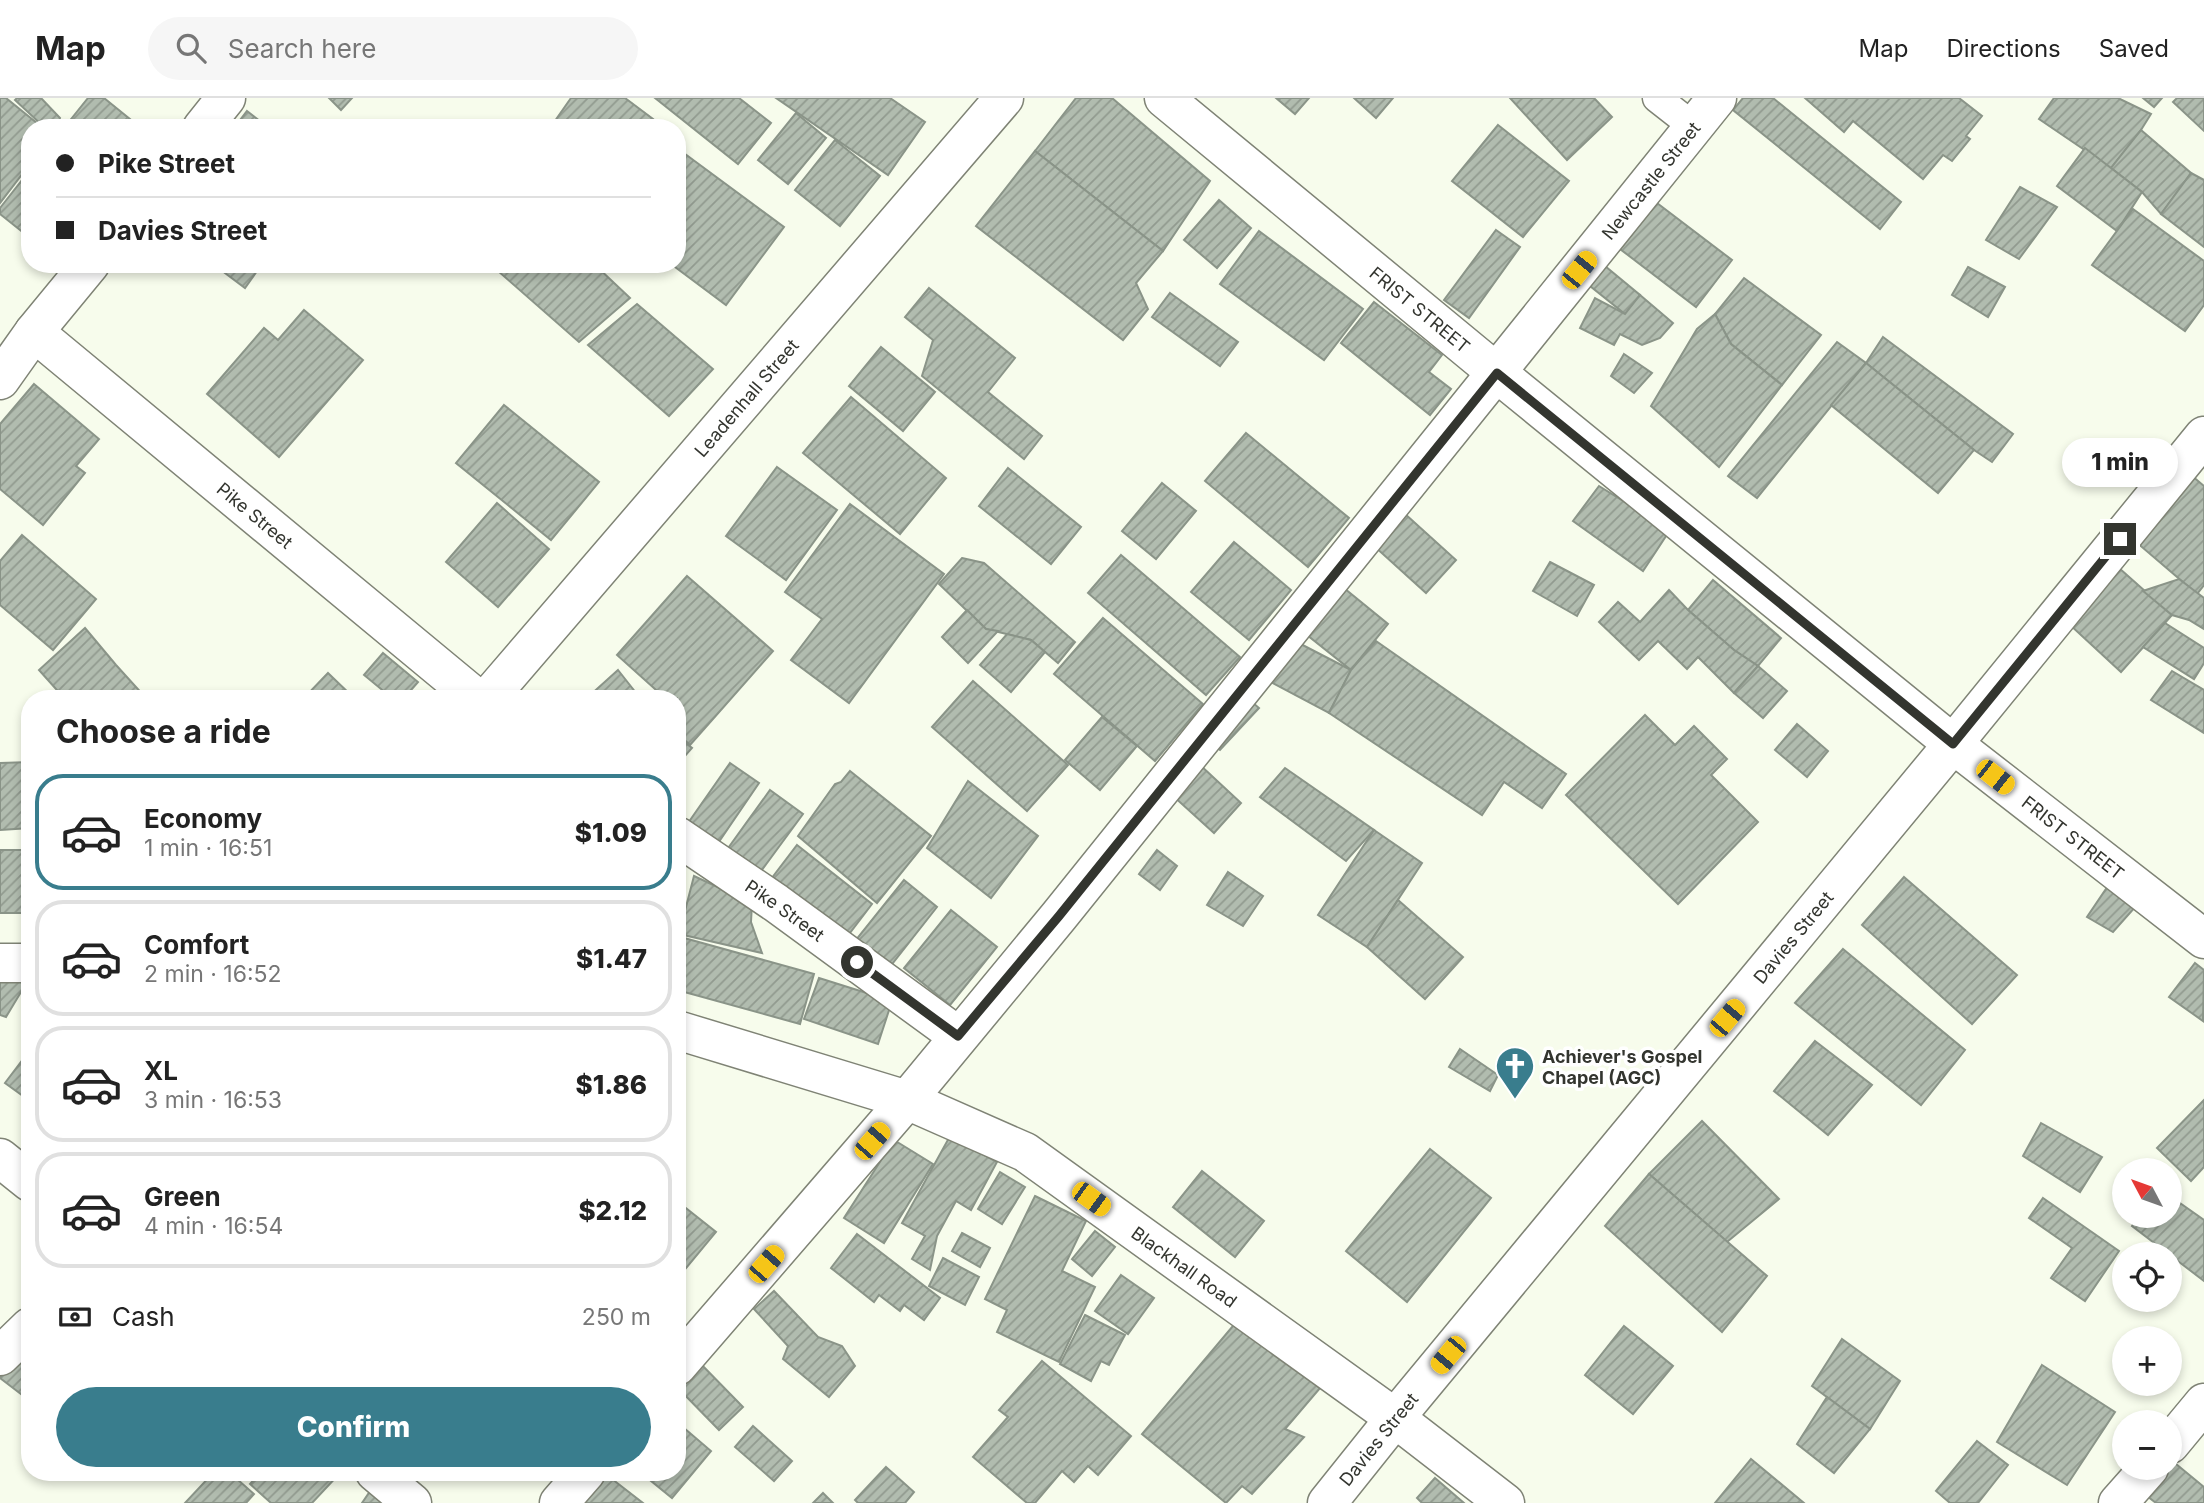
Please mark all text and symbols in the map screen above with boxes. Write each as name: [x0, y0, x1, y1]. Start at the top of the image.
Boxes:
search box: [148, 17, 638, 80]
text: Map: [35, 28, 106, 68]
icon: search: [172, 29, 210, 67]
text: Search here: [228, 33, 376, 64]
text: Map: [1859, 34, 1908, 63]
text: Directions: [1946, 34, 2061, 63]
text: Saved: [2099, 34, 2169, 63]
street label: Newcastle Street: [1597, 117, 1704, 244]
text: Pike Street: [98, 148, 235, 179]
text: Davies Street: [98, 215, 267, 246]
car: [1558, 247, 1601, 293]
street label: FRIST STREET: [1366, 262, 1474, 357]
street label: Leadenhall Street: [690, 335, 803, 461]
callout: 1 min: [2062, 438, 2178, 486]
text: 1 min: [2091, 448, 2149, 476]
street label: Pike Street: [213, 478, 297, 552]
route end: [2104, 523, 2136, 555]
text: Choose a ride: [56, 712, 271, 751]
car: [1972, 756, 2019, 798]
street label: FRIST STREET: [2018, 791, 2128, 884]
icon: car: [60, 801, 123, 864]
text: Economy: [144, 803, 262, 834]
text: $1.09: [575, 817, 647, 848]
text: 1 min · 16:51: [144, 834, 272, 862]
street label: Pike Street: [742, 875, 829, 945]
street label: Davies Street: [1749, 887, 1837, 988]
icon: car: [60, 927, 123, 990]
text: Comfort: [144, 929, 249, 960]
text: $1.47: [576, 943, 647, 974]
route start: [841, 946, 873, 978]
text: 2 min · 16:52: [144, 960, 282, 988]
car: [1706, 995, 1749, 1041]
church icon: Achiever's Gospel Chapel (AGC): [1494, 1045, 1536, 1100]
place label: Achiever's Gospel Chapel (AGC): [1542, 1046, 1703, 1088]
icon: car: [60, 1053, 123, 1116]
text: XL: [144, 1055, 178, 1086]
text: $1.86: [576, 1069, 647, 1100]
text: 3 min · 16:53: [144, 1086, 282, 1114]
car: [851, 1118, 894, 1164]
north arrow: [2112, 1158, 2182, 1228]
map controls: [2112, 1158, 2182, 1480]
car: [1068, 1178, 1115, 1220]
icon: car: [60, 1179, 123, 1242]
text: Green: [144, 1181, 221, 1212]
text: $2.12: [578, 1195, 647, 1226]
text: 4 min · 16:54: [144, 1212, 283, 1240]
street label: Blackhall Road: [1128, 1222, 1241, 1311]
car: [745, 1241, 788, 1287]
button: locate: [2112, 1242, 2182, 1312]
icon: cash: [56, 1298, 94, 1336]
text: Cash: [112, 1301, 175, 1332]
text: 250 m: [582, 1303, 651, 1331]
button: +: [2112, 1326, 2182, 1396]
car: [1427, 1332, 1470, 1378]
button: Confirm: [56, 1387, 651, 1467]
street label: Davies Street: [1335, 1388, 1422, 1490]
button: −: [2112, 1410, 2182, 1480]

